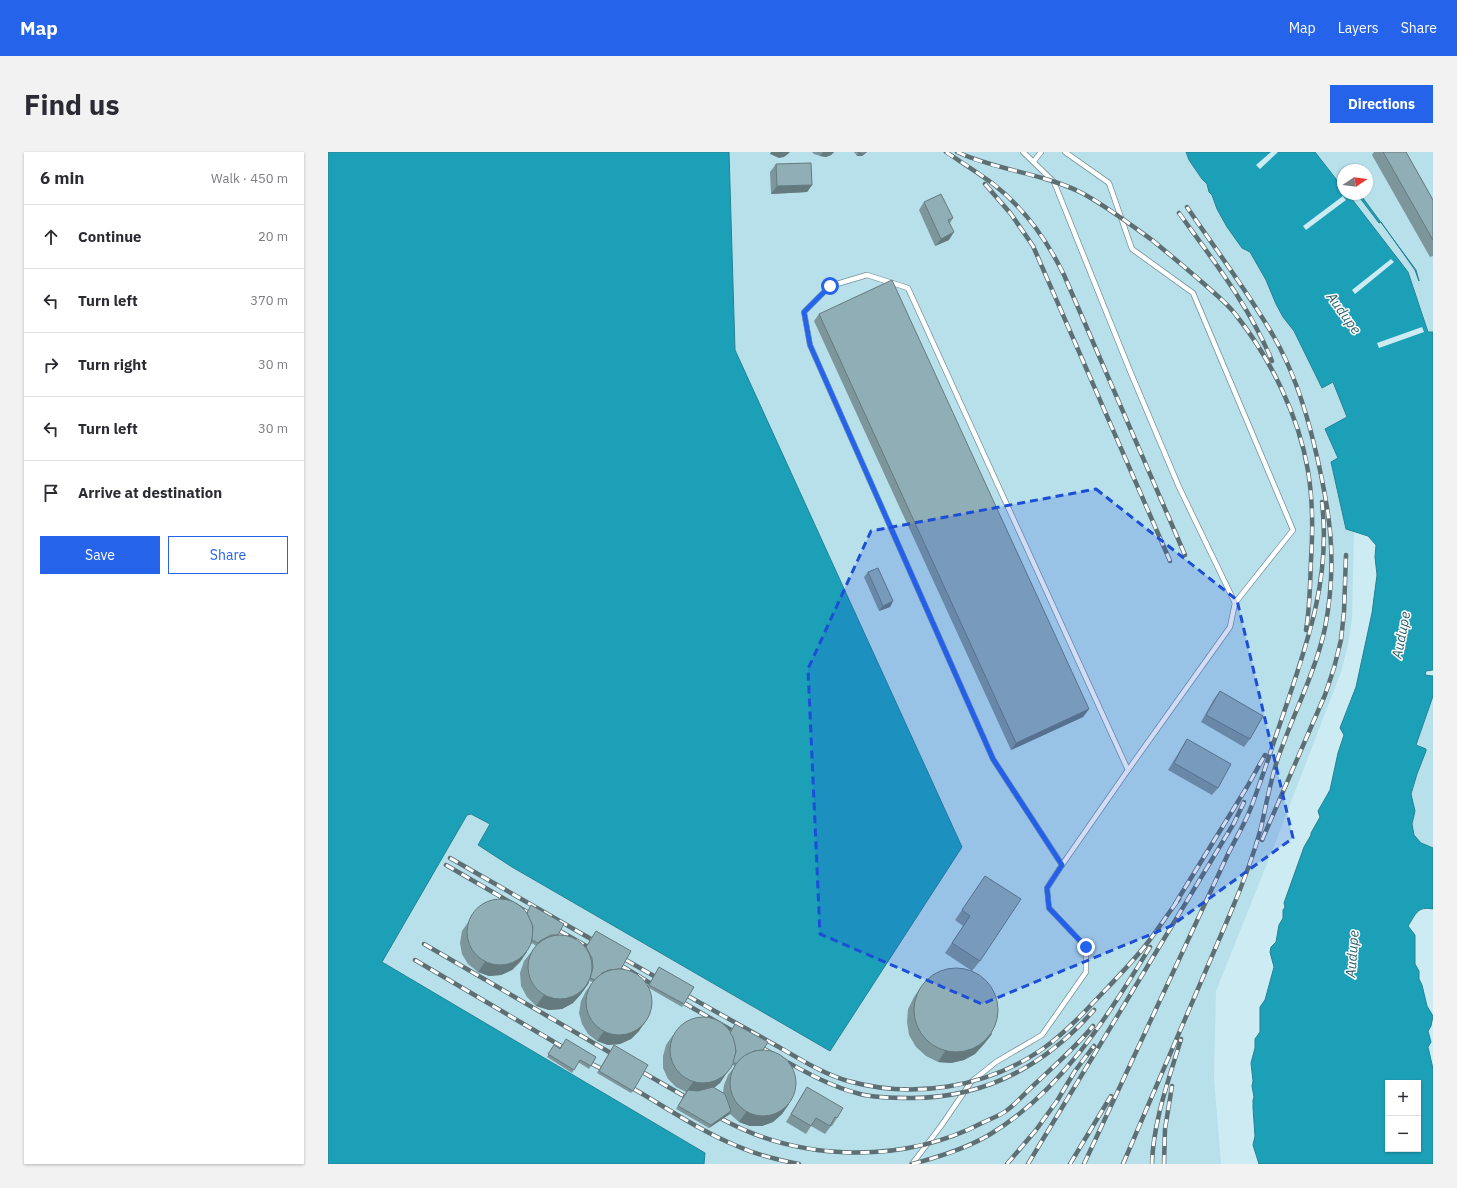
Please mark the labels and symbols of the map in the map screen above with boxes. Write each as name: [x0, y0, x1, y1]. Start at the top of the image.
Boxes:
north arrow: [1337, 164, 1373, 200]
route start: [821, 277, 839, 295]
water label: Audupe: [1322, 288, 1365, 338]
water label: Audupe: [1387, 610, 1414, 661]
water label: Audupe: [1341, 930, 1363, 979]
route end: [1077, 938, 1095, 956]

